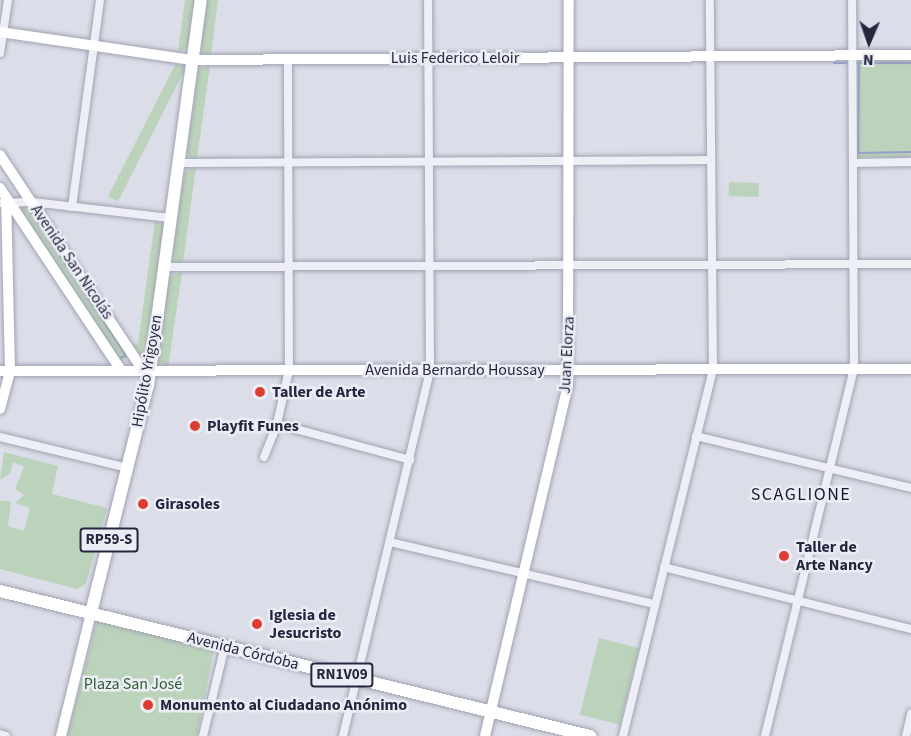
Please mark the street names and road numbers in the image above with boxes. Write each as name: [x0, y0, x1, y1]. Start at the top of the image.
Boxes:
street label: Luis Federico Leloir: [391, 48, 519, 68]
street label: Avenida San Nicolás: [27, 201, 117, 323]
street label: Hipólito Yrigoyen: [128, 313, 166, 429]
street label: Juan Elorza: [555, 316, 579, 394]
street label: Avenida Bernardo Houssay: [365, 360, 545, 380]
road number: RP59-S: [79, 528, 139, 552]
street label: Avenida Córdoba: [185, 628, 301, 674]
road number: RN1V09: [309, 663, 375, 687]

